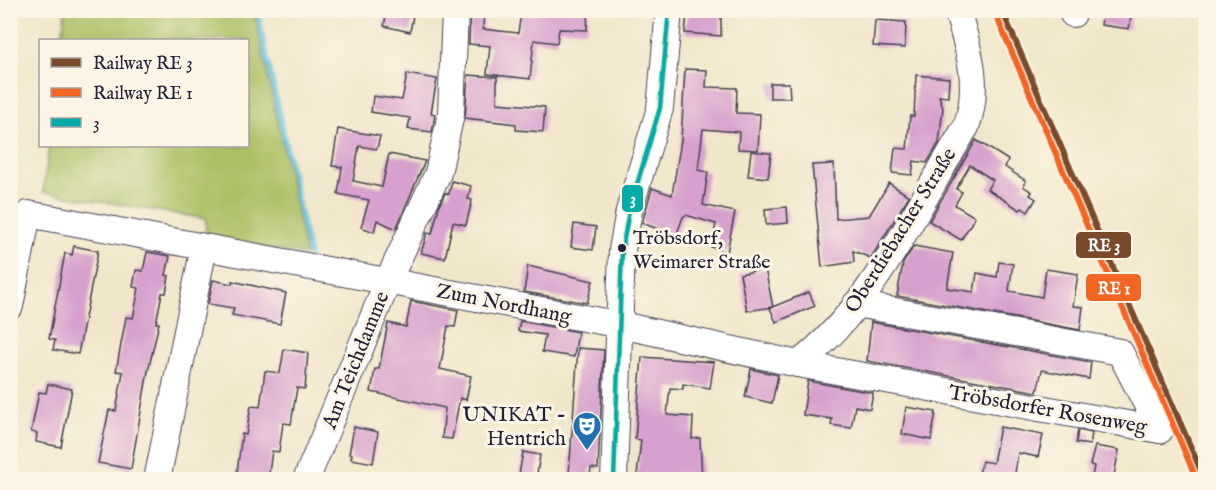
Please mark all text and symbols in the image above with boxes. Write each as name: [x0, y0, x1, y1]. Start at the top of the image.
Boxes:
legend: [39, 39, 249, 147]
text: Railway RE 3: [93, 53, 193, 76]
text: Railway RE 1: [93, 83, 193, 106]
text: 3: [93, 113, 100, 136]
street label: Oberdiebacher Straße: [839, 143, 963, 318]
line badge: 3: [621, 184, 644, 213]
text: 3: [630, 190, 636, 210]
place label: Tröbsdorf, Weimarer Straße: [633, 226, 771, 275]
line badge: RE 3: [1075, 231, 1132, 259]
text: RE 3: [1088, 237, 1120, 257]
marker: Tröbsdorf, Weimarer Straße: [616, 242, 628, 254]
line badge: RE 1: [1085, 273, 1142, 302]
street label: Zum Nordhang: [434, 278, 574, 331]
text: RE 1: [1098, 280, 1130, 300]
street label: Am Teichdamme: [316, 287, 396, 434]
street label: Tröbsdorfer Rosenweg: [946, 380, 1150, 441]
place label: UNIKAT - Hentrich: [463, 402, 566, 453]
theatre icon: UNIKAT - Hentrich: [571, 410, 603, 452]

